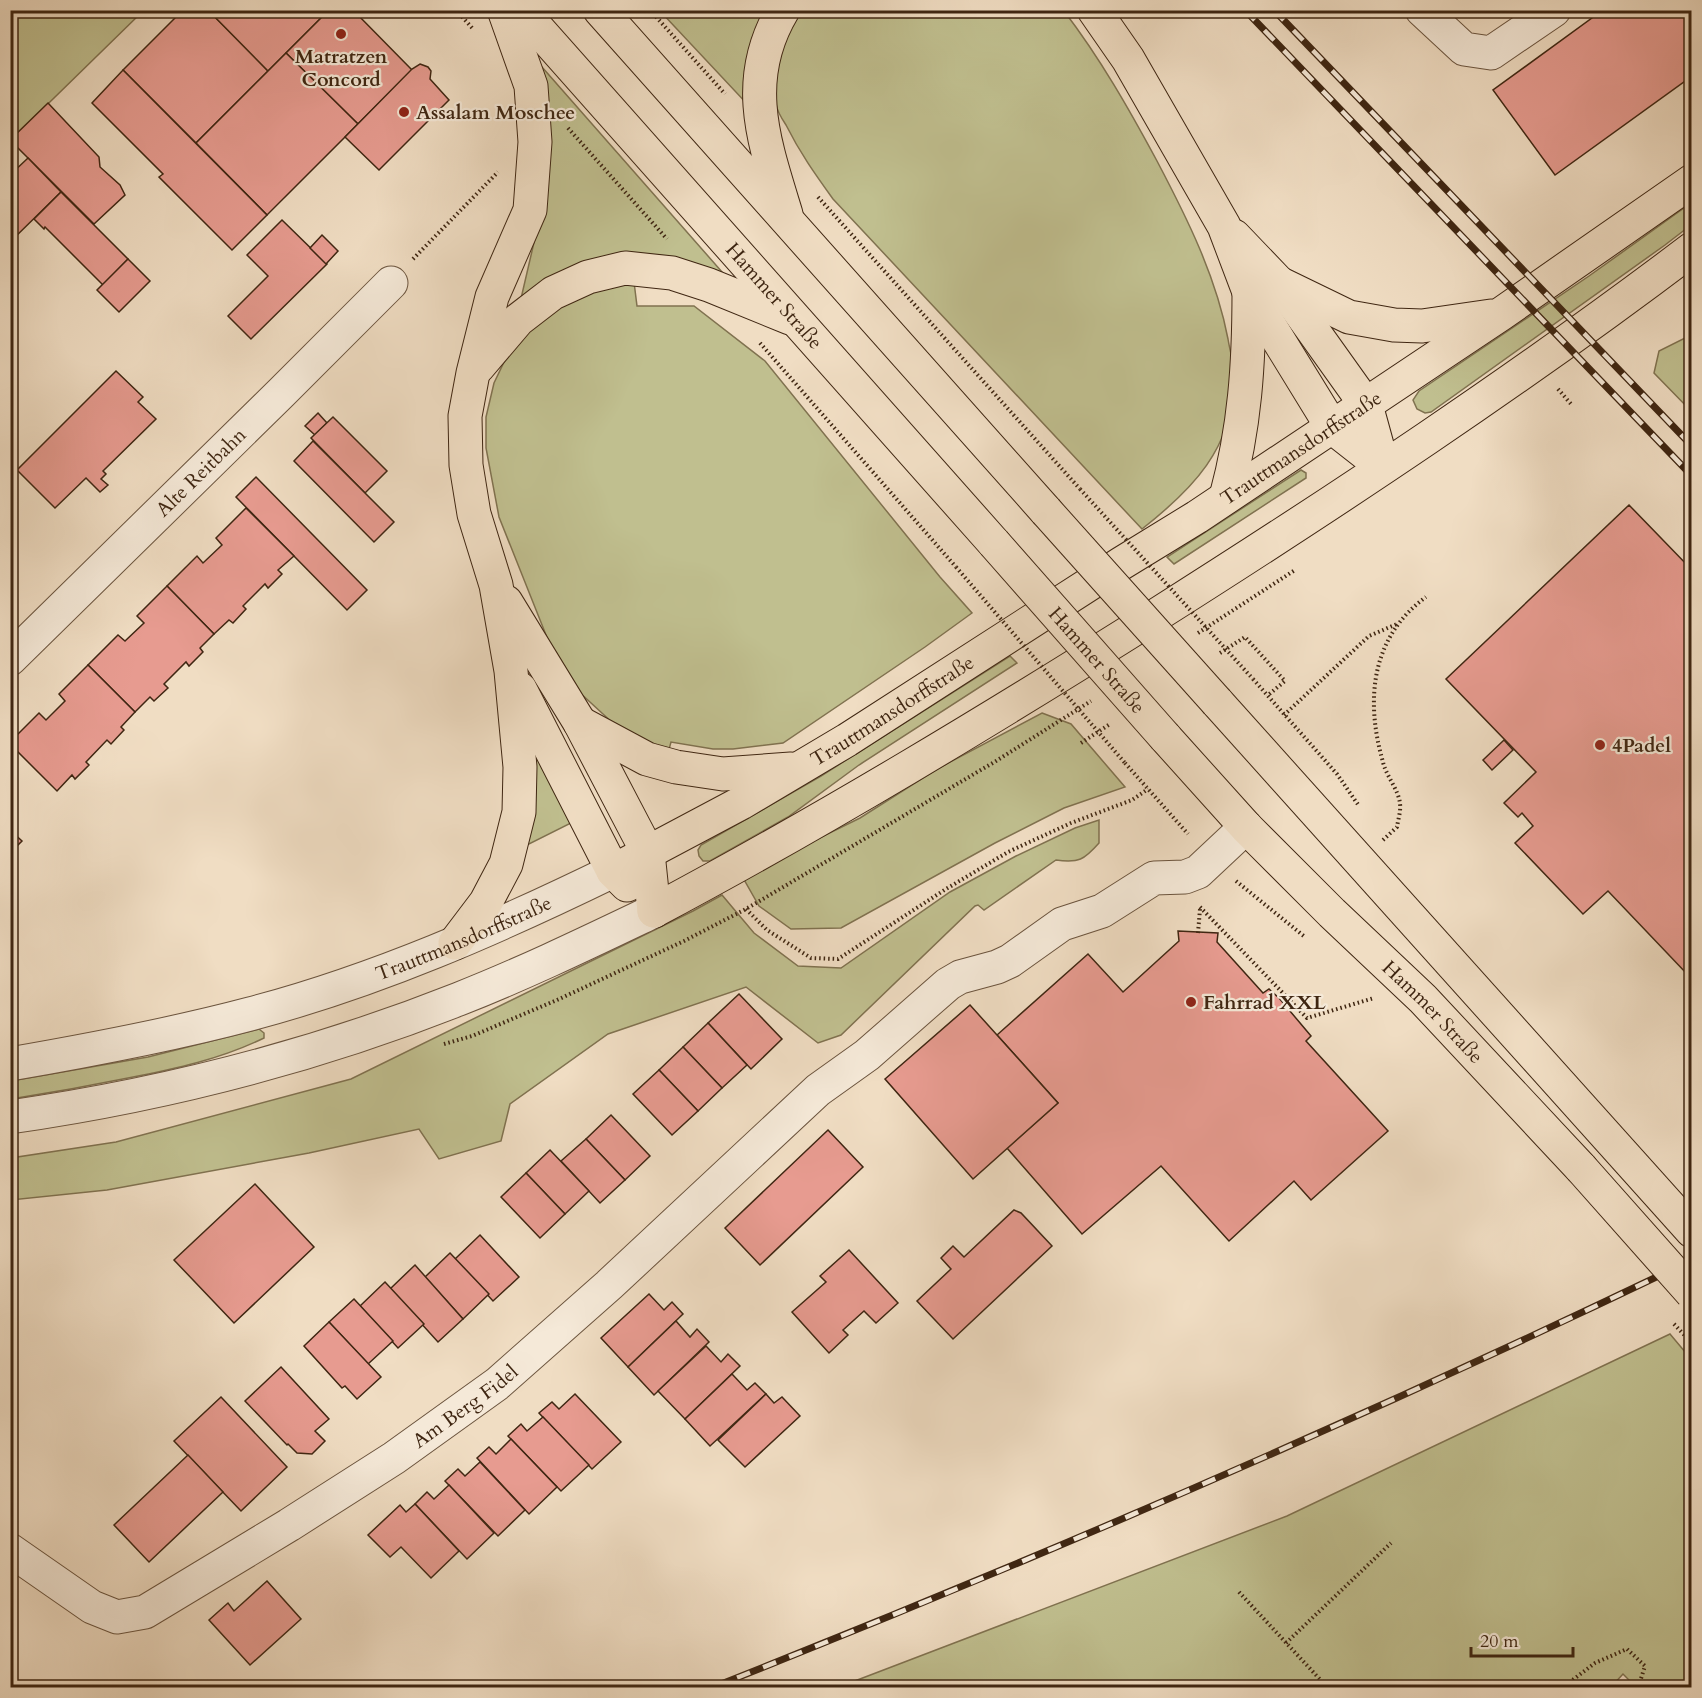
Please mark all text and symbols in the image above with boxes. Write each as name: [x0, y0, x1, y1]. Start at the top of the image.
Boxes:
marker: Matratzen Concord: [334, 27, 348, 41]
place label: Matratzen Concord: [295, 43, 387, 93]
place label: Assalam Moschee: [416, 99, 575, 126]
marker: Assalam Moschee: [397, 105, 411, 119]
street label: Hammer Straße: [720, 237, 829, 355]
street label: Trauttmansdorffstraße: [1215, 385, 1387, 512]
street label: Alte Reitbahn: [150, 421, 252, 523]
street label: Hammer Straße: [1042, 601, 1151, 720]
street label: Trauttmansdorffstraße: [805, 649, 979, 773]
place label: 4Padel: [1612, 732, 1671, 759]
marker: 4Padel: [1593, 738, 1607, 752]
street label: Trauttmansdorffstraße: [372, 889, 556, 987]
street label: Hammer Straße: [1376, 954, 1489, 1069]
place label: Fahrrad XXL: [1203, 989, 1326, 1016]
marker: Fahrrad XXL: [1184, 995, 1198, 1009]
street label: Am Berg Fidel: [407, 1359, 524, 1455]
scale bar: [1471, 1620, 1573, 1658]
text: 20 m: [1480, 1629, 1519, 1654]

